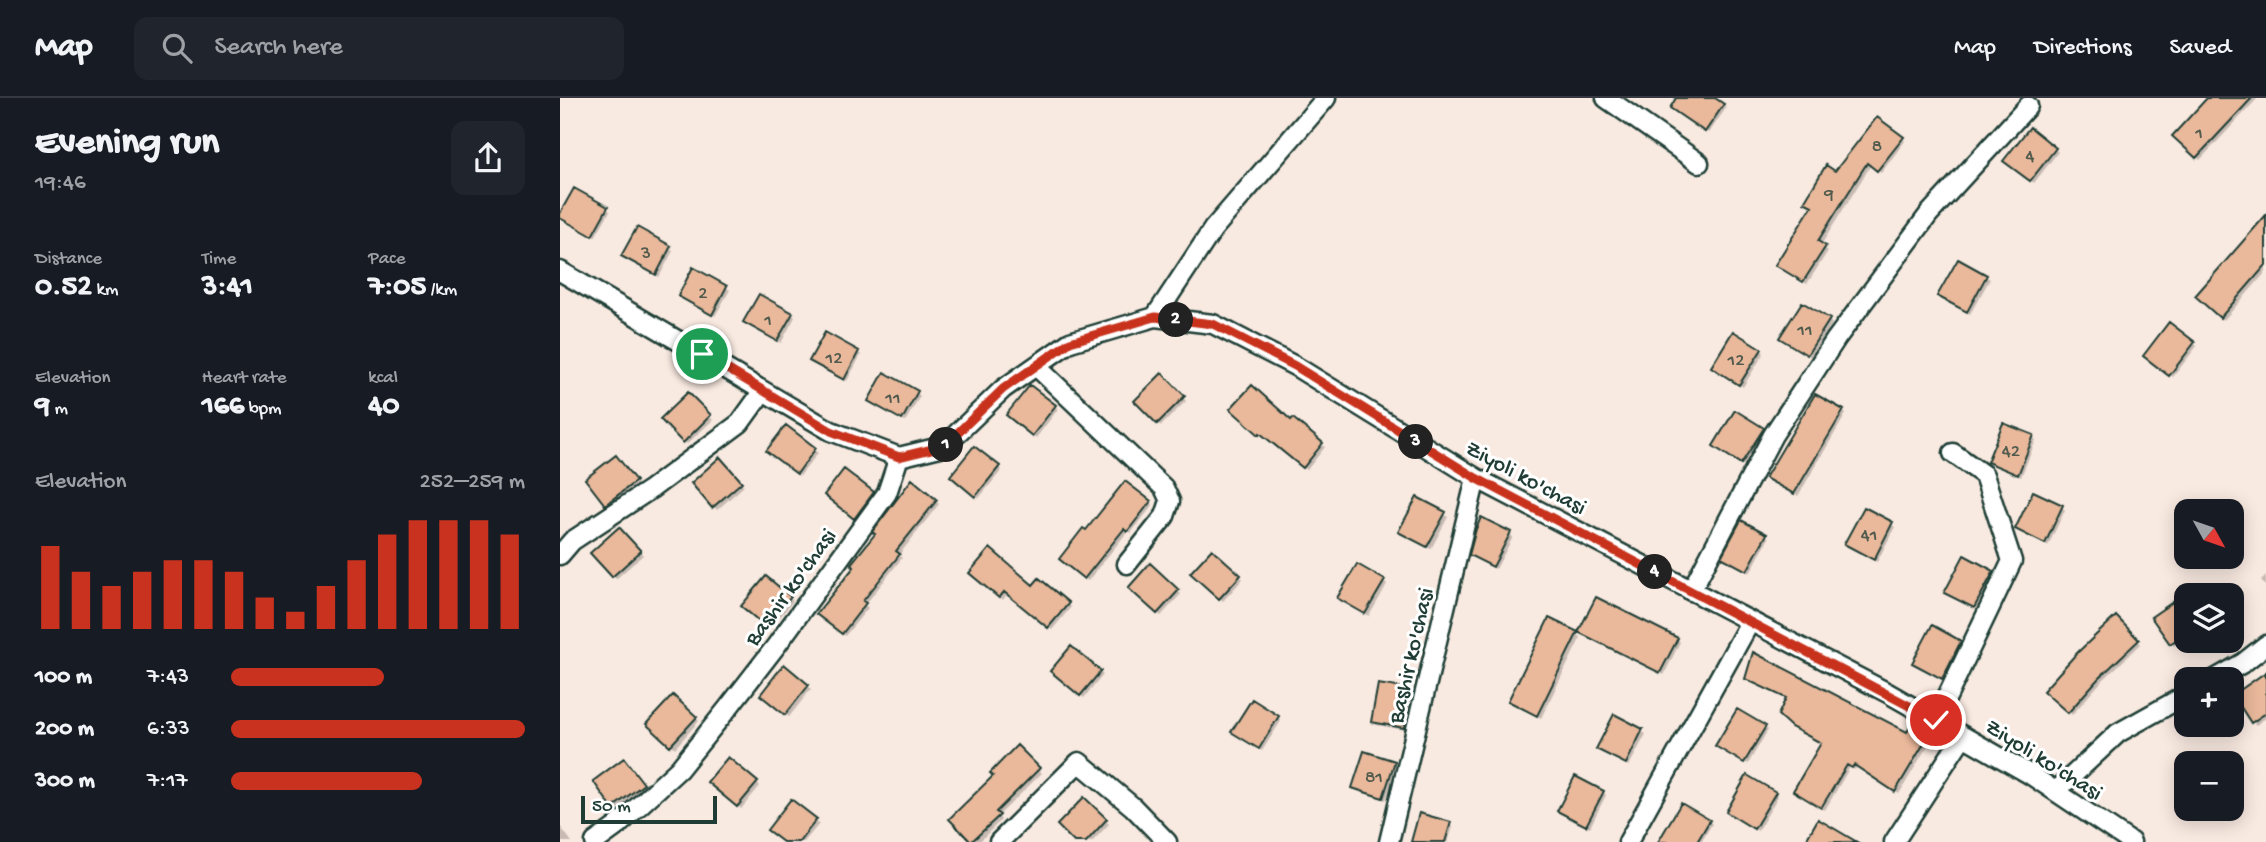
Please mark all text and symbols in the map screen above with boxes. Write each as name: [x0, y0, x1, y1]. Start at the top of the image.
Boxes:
search box: [134, 17, 624, 80]
text: Map: [35, 29, 92, 67]
icon: search: [158, 29, 196, 67]
text: Search here: [214, 33, 343, 64]
text: Map: [1954, 34, 1996, 63]
text: Directions: [2034, 34, 2132, 63]
text: Saved: [2170, 34, 2231, 63]
button: share: [451, 121, 525, 195]
text: Evening run: [35, 122, 219, 166]
house number: 1: [2194, 123, 2203, 146]
house number: 8: [1872, 136, 1882, 159]
house number: 4: [2026, 146, 2035, 169]
text: 19:46: [35, 170, 86, 197]
house number: 9: [1823, 184, 1834, 207]
house number: 3: [640, 243, 651, 266]
text: Distance: [35, 248, 102, 271]
text: Time: [202, 248, 236, 271]
text: Pace: [368, 248, 406, 271]
text: 0.52: [35, 271, 92, 306]
text: 3:41: [202, 271, 253, 306]
text: 7:05: [368, 271, 426, 306]
text: km: [92, 279, 118, 302]
text: /km: [426, 279, 457, 302]
house number: 2: [698, 283, 708, 306]
pin: 2: [1158, 302, 1194, 338]
text: 2: [1171, 308, 1180, 331]
house number: 1: [763, 310, 772, 333]
house number: 11: [1796, 320, 1813, 343]
pin: [672, 324, 732, 384]
icon: arrive: [683, 335, 721, 373]
house number: 12: [825, 348, 843, 371]
house number: 12: [1727, 350, 1745, 373]
text: Elevation: [35, 367, 111, 390]
text: Heart rate: [202, 367, 287, 390]
text: kcal: [368, 367, 398, 390]
house number: 11: [884, 388, 901, 411]
text: 9: [35, 390, 50, 425]
text: 166: [202, 390, 244, 425]
text: 40: [368, 390, 400, 425]
text: m: [50, 398, 68, 421]
text: bpm: [244, 398, 282, 421]
pin: 3: [1398, 424, 1434, 460]
pin: 1: [928, 428, 964, 462]
text: 3: [1411, 430, 1420, 453]
text: 1: [942, 433, 949, 456]
street label: Ziyoli ko'chasi: [1460, 436, 1590, 522]
house number: 42: [2002, 441, 2020, 464]
text: Elevation: [35, 469, 126, 496]
text: 252–259 m: [420, 469, 525, 496]
north arrow: [2174, 499, 2244, 569]
map controls: [2174, 499, 2244, 821]
street label: Bashir ko'chasi: [740, 524, 843, 653]
house number: 41: [1861, 525, 1877, 548]
pin: 4: [1638, 554, 1672, 589]
text: 4: [1650, 560, 1659, 583]
button: layers: [2174, 583, 2244, 653]
street label: Bashir ko'chasi: [1383, 585, 1441, 727]
text: 100 m: [35, 664, 92, 691]
text: 7:43: [147, 664, 189, 691]
button: +: [2174, 667, 2244, 737]
pin: [1906, 690, 1966, 750]
icon: check: [1917, 701, 1955, 739]
street label: Ziyoli ko'chasi: [1980, 714, 2107, 808]
text: 200 m: [35, 716, 94, 743]
text: 6:33: [147, 716, 190, 743]
button: −: [2174, 751, 2244, 821]
house number: 81: [1365, 767, 1383, 790]
text: 300 m: [35, 768, 95, 795]
text: 7:17: [147, 768, 187, 795]
scale bar: [581, 793, 718, 825]
text: 50 m: [592, 796, 631, 819]

